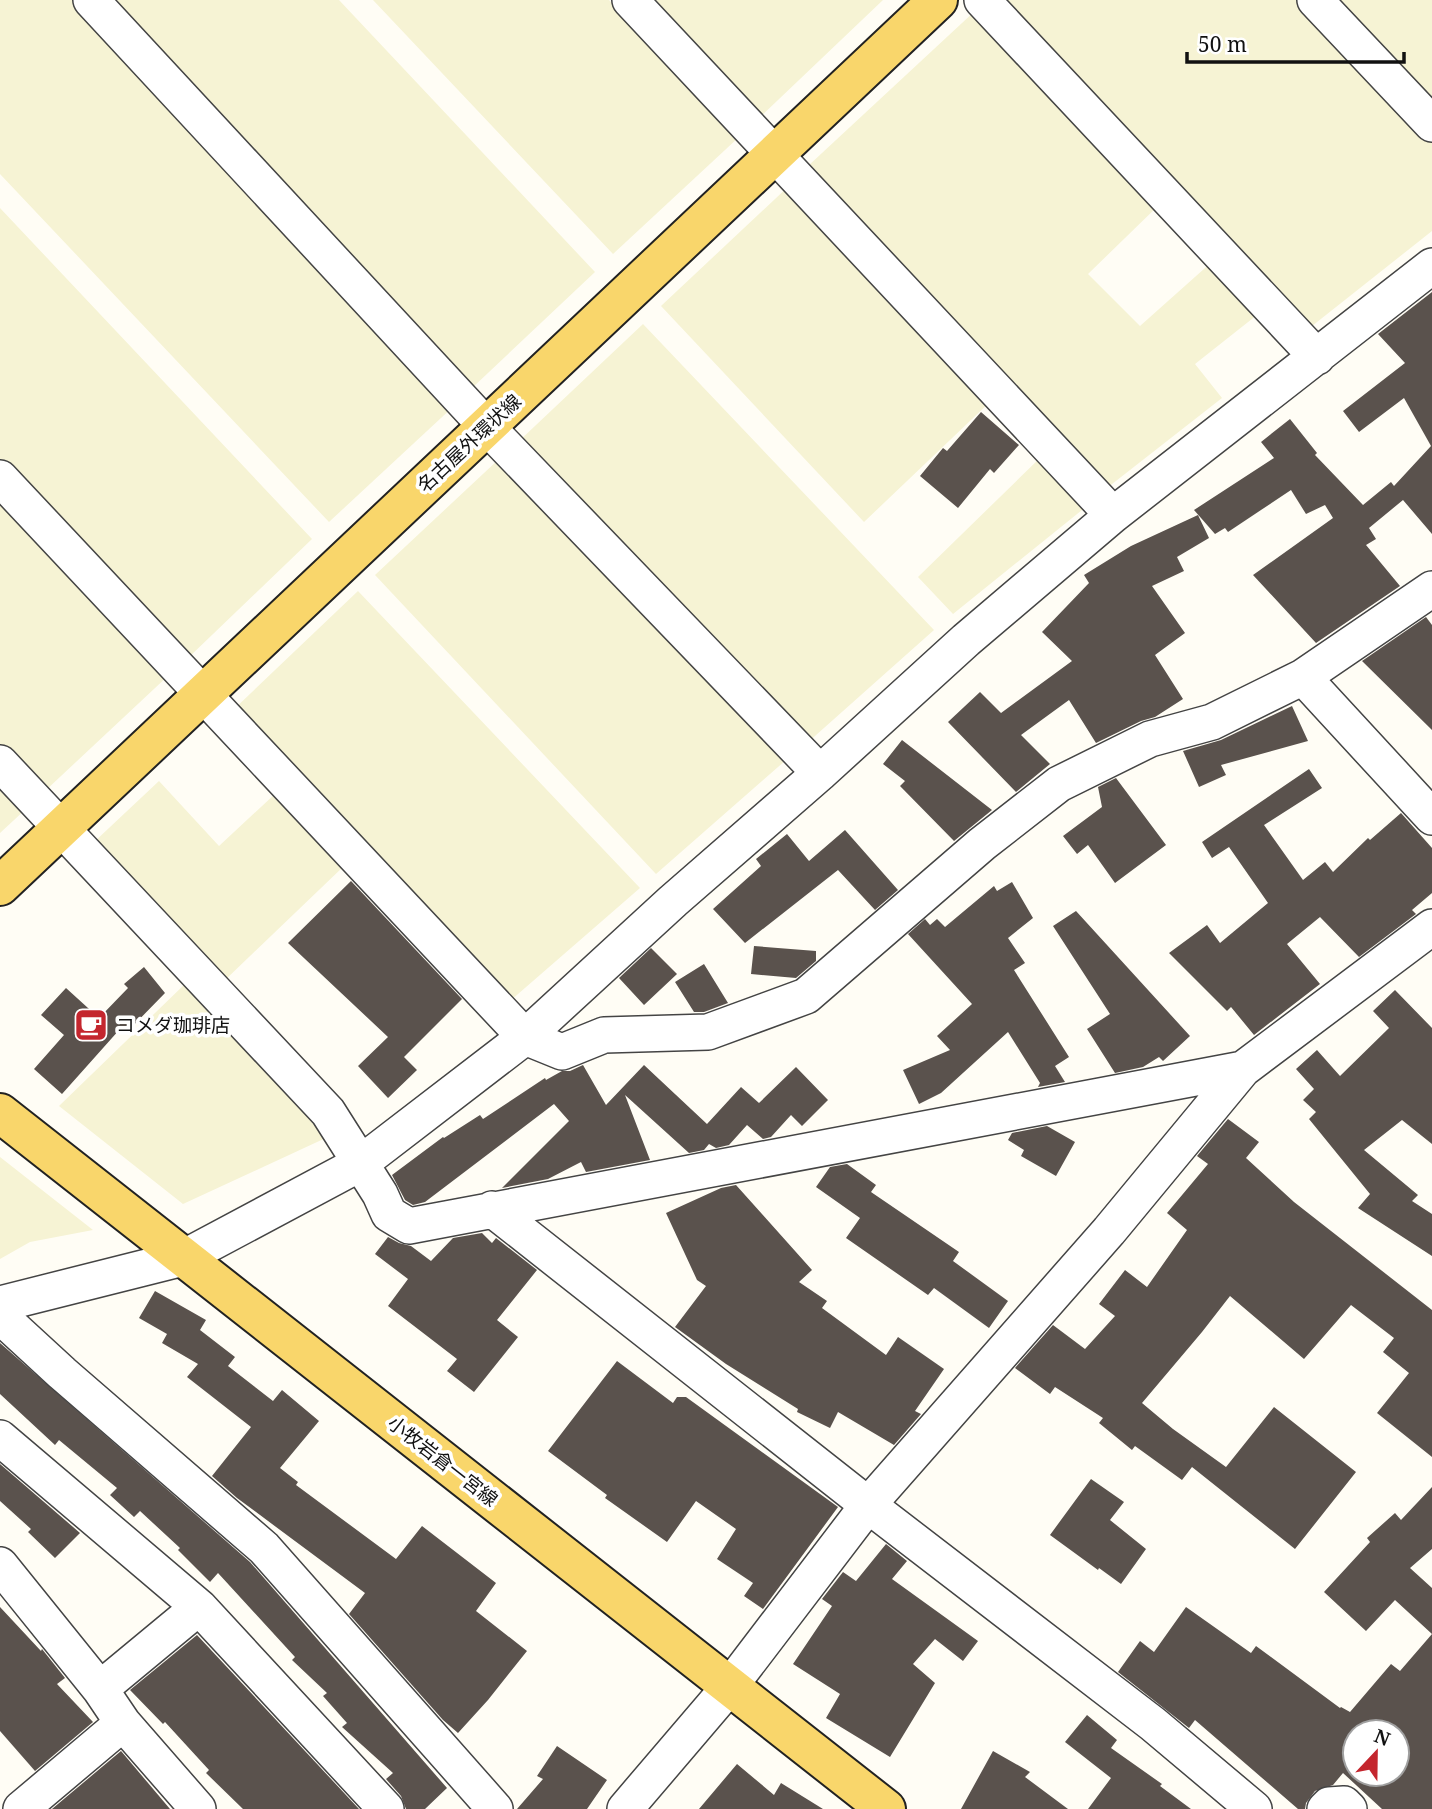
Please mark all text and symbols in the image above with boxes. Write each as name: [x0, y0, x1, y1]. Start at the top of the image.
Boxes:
scale bar: [1187, 21, 1404, 65]
text: 50 m: [1198, 30, 1247, 58]
street label: 名古屋外環状線: [411, 388, 527, 498]
cafe icon: コメダ珈琲店: [72, 1006, 110, 1044]
place label: コメダ珈琲店: [116, 1012, 230, 1038]
street label: 小牧岩倉一宮線: [383, 1410, 503, 1512]
north arrow: [1341, 1718, 1411, 1788]
text: N: [1371, 1722, 1394, 1752]

